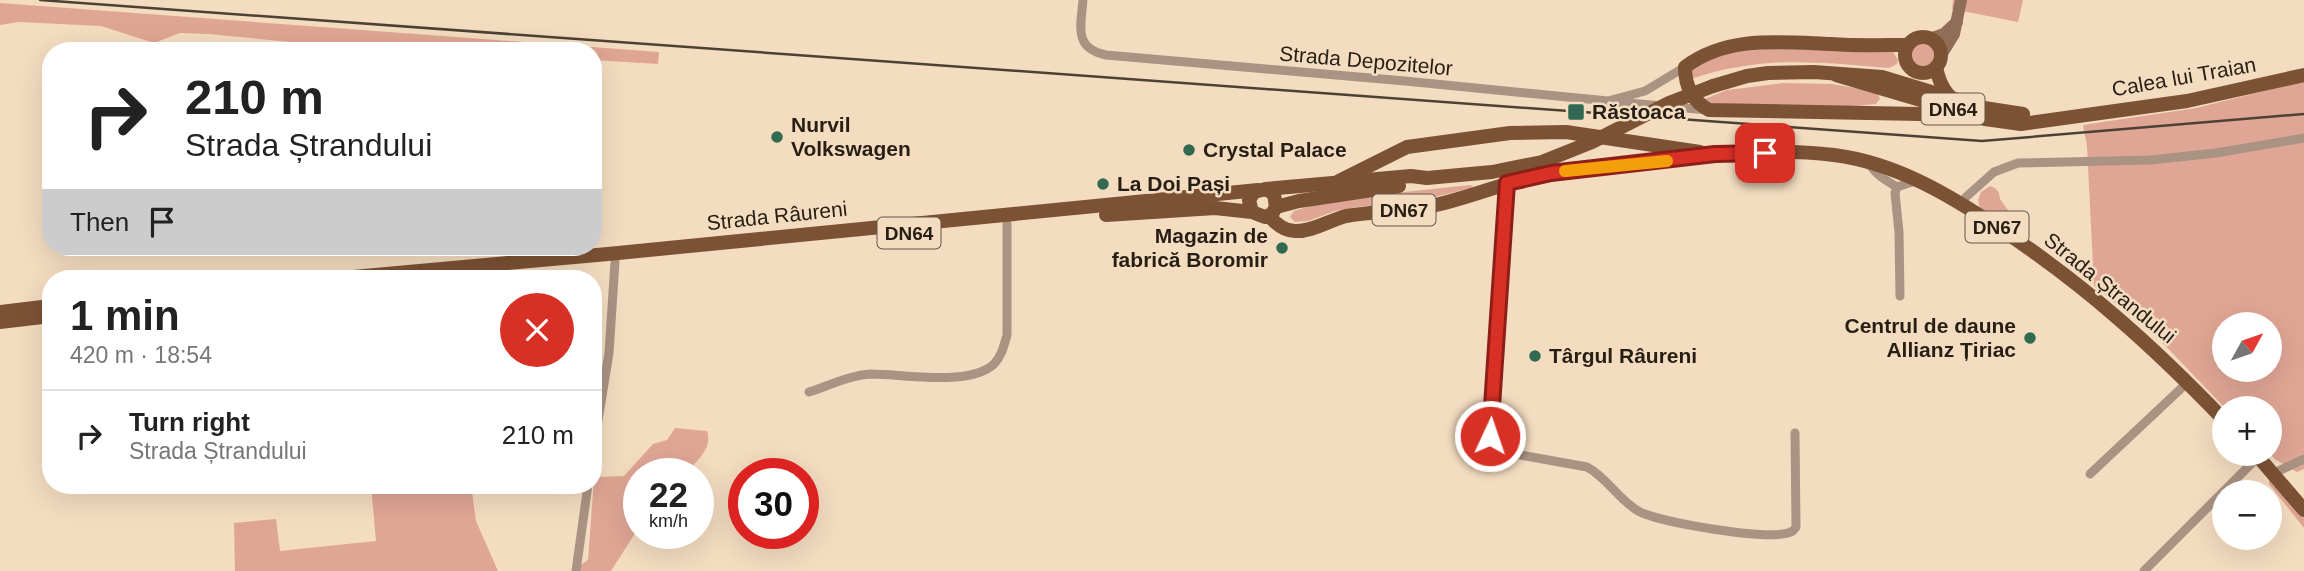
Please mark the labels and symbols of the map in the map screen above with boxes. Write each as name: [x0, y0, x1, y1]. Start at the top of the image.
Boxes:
street label: Strada Depozitelor: [1278, 41, 1454, 80]
street label: Calea lui Traian: [2110, 53, 2258, 101]
road number: DN64: [1922, 94, 1984, 124]
place label: Răstoaca: [1592, 100, 1686, 123]
marker: Răstoaca: [1566, 102, 1586, 122]
place label: Nurvil Volkswagen: [791, 113, 911, 160]
pin: [1735, 123, 1795, 183]
marker: Nurvil Volkswagen: [769, 129, 785, 145]
place label: Crystal Palace: [1203, 138, 1347, 161]
marker: Crystal Palace: [1181, 142, 1197, 158]
place label: La Doi Pași: [1117, 172, 1230, 195]
marker: La Doi Pași: [1095, 176, 1111, 192]
road number: DN67: [1372, 194, 1436, 226]
street label: Strada Râureni: [706, 197, 848, 234]
road number: DN67: [1966, 212, 2028, 243]
road number: DN64: [878, 218, 940, 248]
place label: Magazin de fabrică Boromir: [1112, 224, 1268, 271]
street label: Strada Ștrandului: [2040, 228, 2181, 348]
marker: Magazin de fabrică Boromir: [1274, 240, 1290, 256]
north arrow: [2212, 312, 2282, 382]
place label: Centrul de daune Allianz Țiriac: [1844, 314, 2016, 361]
marker: Centrul de daune Allianz Țiriac: [2022, 330, 2038, 346]
place label: Târgul Râureni: [1549, 344, 1697, 367]
marker: Târgul Râureni: [1527, 348, 1543, 364]
position arrow: [1453, 399, 1527, 473]
speed limit sign: 30: [728, 458, 819, 549]

